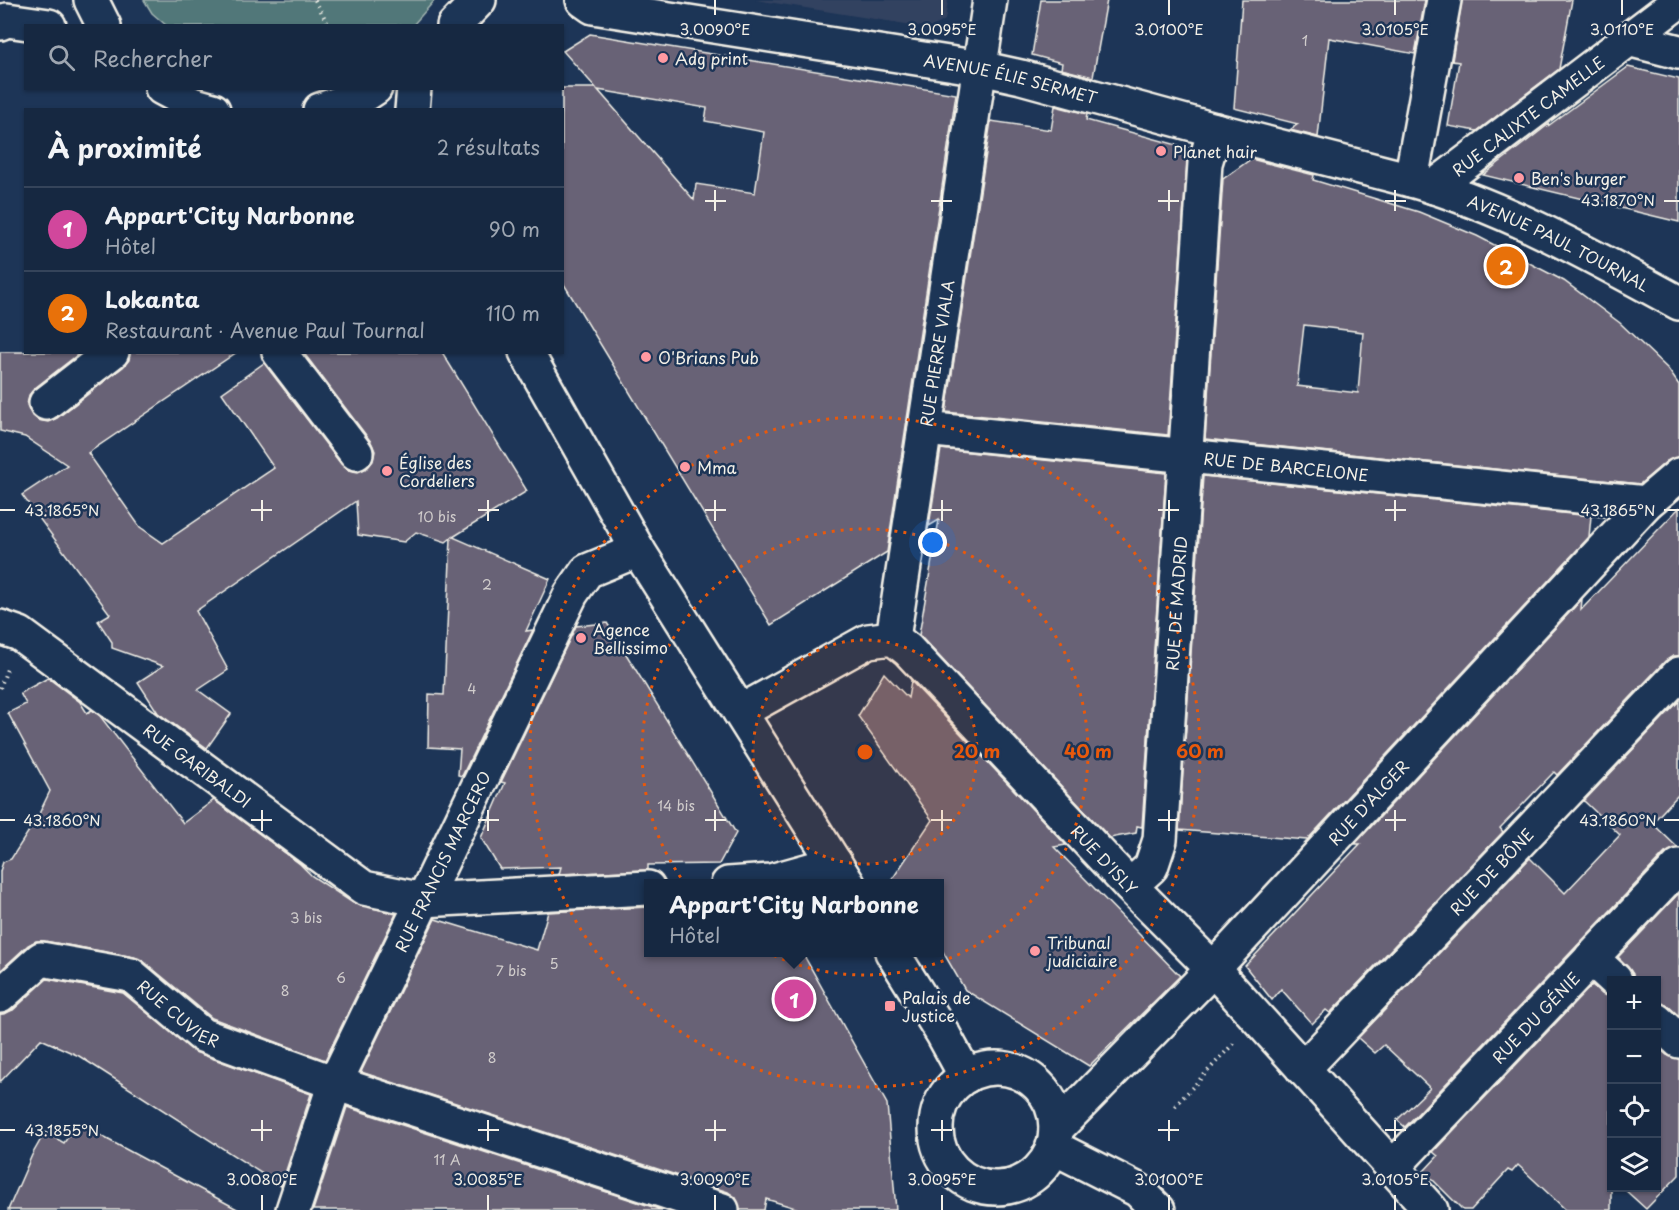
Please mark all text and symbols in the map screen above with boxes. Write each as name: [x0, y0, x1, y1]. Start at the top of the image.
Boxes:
text: 3.0090°E: [679, 17, 751, 40]
text: 3.0095°E: [907, 17, 977, 40]
text: 3.0100°E: [1134, 17, 1204, 40]
text: 3.0105°E: [1361, 17, 1429, 40]
text: 3.0110°E: [1590, 17, 1654, 40]
search box: [24, 24, 564, 90]
house number: 1: [1302, 30, 1308, 51]
icon: search: [45, 41, 78, 74]
text: Rechercher: [93, 41, 212, 74]
place label: Adg print: [675, 46, 749, 70]
street label: AVENUE ÉLIE SERMET: [922, 47, 1100, 109]
street label: RUE CALIXTE CAMELLE: [1447, 50, 1609, 181]
marker: Adg print: [656, 51, 670, 65]
text: À proximité: [48, 128, 202, 167]
text: 2 résultats: [437, 132, 540, 162]
place label: Planet hair: [1173, 139, 1258, 163]
marker: Planet hair: [1154, 144, 1168, 158]
place label: Ben's burger: [1531, 166, 1626, 190]
marker: Ben's burger: [1512, 171, 1526, 185]
street label: AVENUE PAUL TOURNAL: [1464, 188, 1654, 297]
text: 43.1870°N: [1581, 188, 1655, 211]
text: Appart'City Narbonne: [105, 198, 355, 231]
text: 1: [63, 214, 72, 244]
text: 90 m: [489, 214, 540, 244]
text: Hôtel: [105, 231, 156, 261]
pin: 2: [1486, 244, 1526, 288]
street label: RUE PIERRE VIALA: [913, 278, 959, 428]
text: Lokanta: [105, 282, 200, 315]
text: 2: [60, 298, 75, 328]
text: 110 m: [486, 298, 540, 328]
text: Restaurant · Avenue Paul Tournal: [105, 315, 425, 345]
place label: O'Brians Pub: [658, 345, 759, 369]
marker: O'Brians Pub: [639, 350, 653, 364]
street label: RUE DE BARCELONE: [1202, 446, 1370, 486]
place label: Église des Cordeliers: [399, 450, 475, 492]
place label: Mma: [697, 455, 737, 479]
marker: Mma: [678, 460, 692, 474]
marker: Église des Cordeliers: [380, 464, 394, 478]
text: 43.1865°N: [25, 498, 99, 521]
text: 43.1865°N: [1581, 498, 1655, 521]
house number: 10 bis: [418, 506, 456, 527]
your location: [918, 528, 947, 557]
street label: RUE DE MADRID: [1159, 535, 1192, 672]
house number: 2: [482, 574, 492, 595]
place label: Agence Bellissimo: [593, 617, 668, 659]
marker: Agence Bellissimo: [574, 631, 588, 645]
house number: 4: [467, 678, 477, 699]
street label: RUE GARIBALDI: [139, 717, 256, 813]
text: 20 m: [954, 737, 1000, 764]
text: 40 m: [1064, 737, 1112, 764]
text: 60 m: [1176, 737, 1224, 764]
centre of rings: [855, 742, 875, 762]
street label: RUE D'ALGER: [1322, 754, 1414, 850]
street label: RUE FRANCIS MARCERO: [388, 767, 496, 956]
house number: 14 bis: [657, 795, 695, 816]
text: 43.1860°N: [23, 808, 101, 831]
text: 43.1860°N: [1579, 808, 1657, 831]
street label: RUE D'ISLY: [1066, 819, 1144, 900]
street label: RUE DE BÔNE: [1444, 822, 1539, 920]
popup: [644, 879, 944, 957]
text: Appart'City Narbonne: [669, 887, 919, 920]
house number: 3 bis: [290, 907, 322, 928]
text: Hôtel: [669, 920, 720, 950]
place label: Tribunal judiciaire: [1045, 930, 1117, 972]
marker: Tribunal judiciaire: [1028, 944, 1042, 958]
house number: 5: [549, 953, 559, 974]
house number: 7 bis: [496, 960, 526, 981]
street label: RUE DU GÉNIE: [1486, 966, 1585, 1068]
house number: 6: [336, 967, 346, 988]
street label: RUE CUVIER: [132, 974, 223, 1052]
pin: 1: [774, 976, 814, 1022]
map controls: [1607, 976, 1661, 1192]
button: +: [1607, 976, 1661, 1030]
house number: 8: [281, 980, 289, 1001]
place label: Palais de Justice: [902, 985, 971, 1027]
marker: Palais de Justice: [883, 999, 897, 1013]
button: −: [1607, 1030, 1661, 1084]
house number: 8: [488, 1047, 496, 1068]
button: locate: [1607, 1084, 1661, 1138]
text: 43.1855°N: [25, 1118, 99, 1141]
button: layers: [1607, 1138, 1661, 1192]
house number: 11 A: [433, 1149, 461, 1170]
text: 3.0080°E: [226, 1167, 298, 1190]
text: 3.0085°E: [453, 1167, 523, 1190]
text: 3.0090°E: [679, 1167, 751, 1190]
text: 3.0095°E: [907, 1167, 977, 1190]
text: 3.0100°E: [1134, 1167, 1204, 1190]
text: 3.0105°E: [1361, 1167, 1429, 1190]

